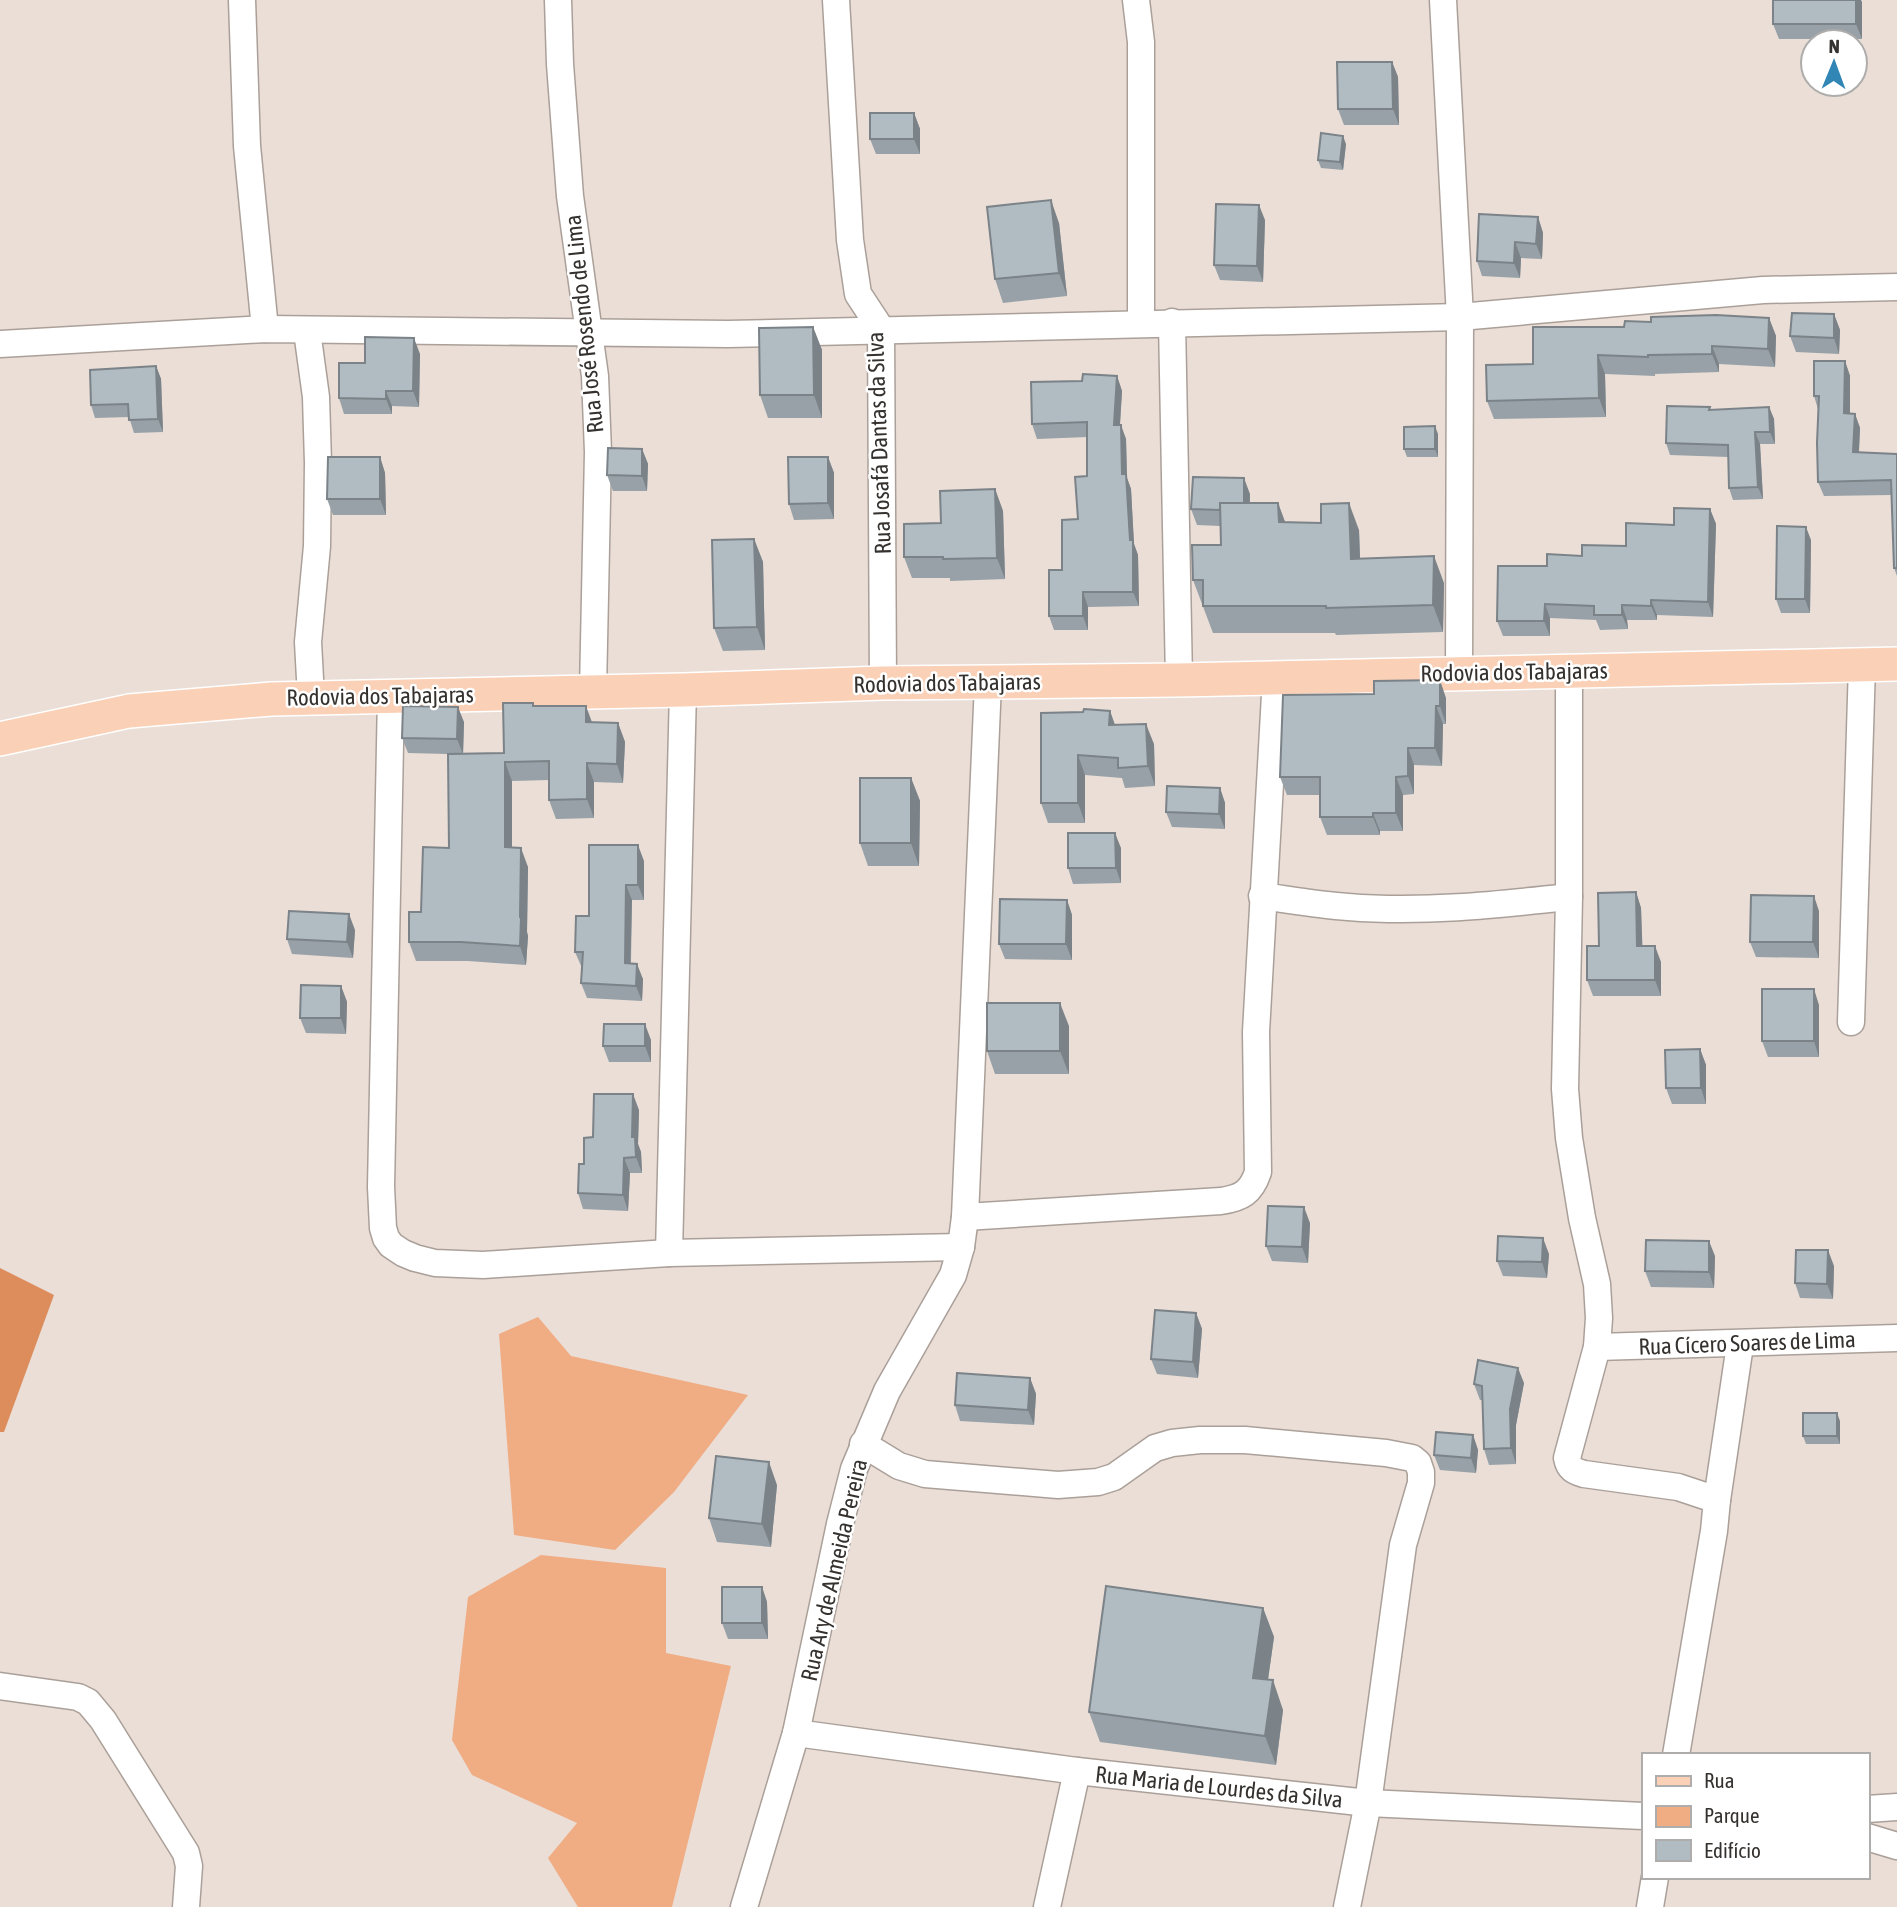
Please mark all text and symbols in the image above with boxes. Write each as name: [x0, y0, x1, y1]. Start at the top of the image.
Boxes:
north arrow: [1799, 28, 1869, 98]
text: N: [1828, 35, 1840, 57]
street label: Rua José Rosendo de Lima: [560, 214, 608, 434]
street label: Rua Josafá Dantas da Silva: [862, 331, 896, 555]
street label: Rodovia dos Tabajaras: [1420, 657, 1608, 687]
street label: Rodovia dos Tabajaras: [853, 668, 1041, 698]
street label: Rodovia dos Tabajaras: [286, 681, 474, 711]
street label: Rua Cícero Soares de Lima: [1638, 1326, 1856, 1360]
street label: Rua Ary de Almeida Pereira: [796, 1456, 872, 1684]
legend: [1642, 1753, 1869, 1879]
street label: Rua Maria de Lourdes da Silva: [1094, 1761, 1344, 1813]
text: Rua: [1704, 1768, 1734, 1792]
text: Parque: [1704, 1803, 1759, 1827]
text: Edifício: [1704, 1838, 1761, 1862]

